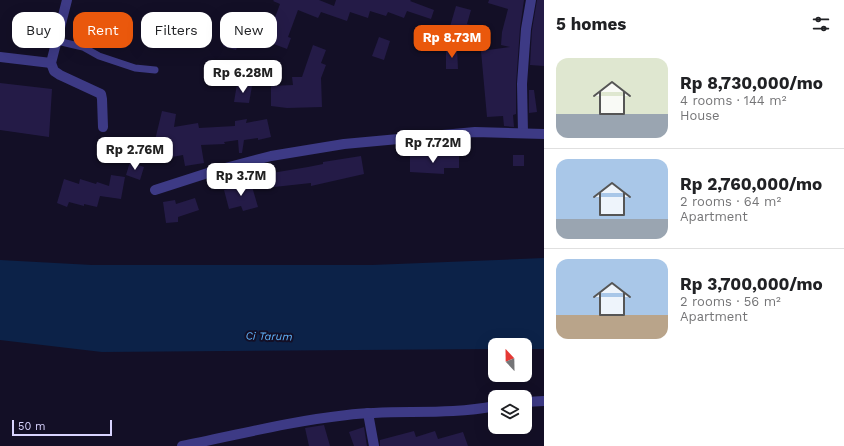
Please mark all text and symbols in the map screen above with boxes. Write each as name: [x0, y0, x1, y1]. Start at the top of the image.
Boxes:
chip: Buy: [12, 12, 65, 48]
chip: Rent: [73, 12, 133, 48]
chip: Filters: [141, 12, 212, 48]
chip: New: [220, 12, 277, 48]
icon: filters: [810, 13, 832, 35]
text: 5 homes: [556, 14, 626, 34]
pin: Rp 8.73M: [411, 25, 493, 59]
text: Rp 8.73M: [423, 30, 481, 45]
pin: Rp 6.28M: [202, 60, 284, 94]
text: Rp 6.28M: [213, 65, 273, 80]
text: Rp 8,730,000/mo: [680, 73, 823, 93]
icon: home: [588, 74, 636, 122]
text: 4 rooms · 144 m²: [680, 93, 786, 108]
text: House: [680, 108, 720, 123]
pin: Rp 7.72M: [392, 130, 474, 164]
text: Rp 7.72M: [405, 135, 461, 150]
pin: Rp 2.76M: [94, 137, 176, 171]
text: Rp 2.76M: [106, 142, 164, 157]
pin: Rp 3.7M: [204, 163, 278, 197]
text: Rp 3.7M: [216, 168, 266, 183]
text: Rp 2,760,000/mo: [680, 174, 822, 194]
icon: home: [588, 175, 636, 223]
text: 2 rooms · 64 m²: [680, 194, 781, 209]
text: Apartment: [680, 209, 748, 224]
text: Rp 3,700,000/mo: [680, 274, 823, 294]
icon: home: [588, 275, 636, 323]
text: 2 rooms · 56 m²: [680, 294, 781, 309]
text: Apartment: [680, 309, 748, 324]
water label: Ci Tarum: [245, 330, 293, 343]
north arrow: [488, 338, 532, 382]
map controls: [488, 338, 532, 434]
button: layers: [488, 390, 532, 434]
scale bar: [12, 418, 112, 437]
text: 50 m: [18, 420, 45, 433]

